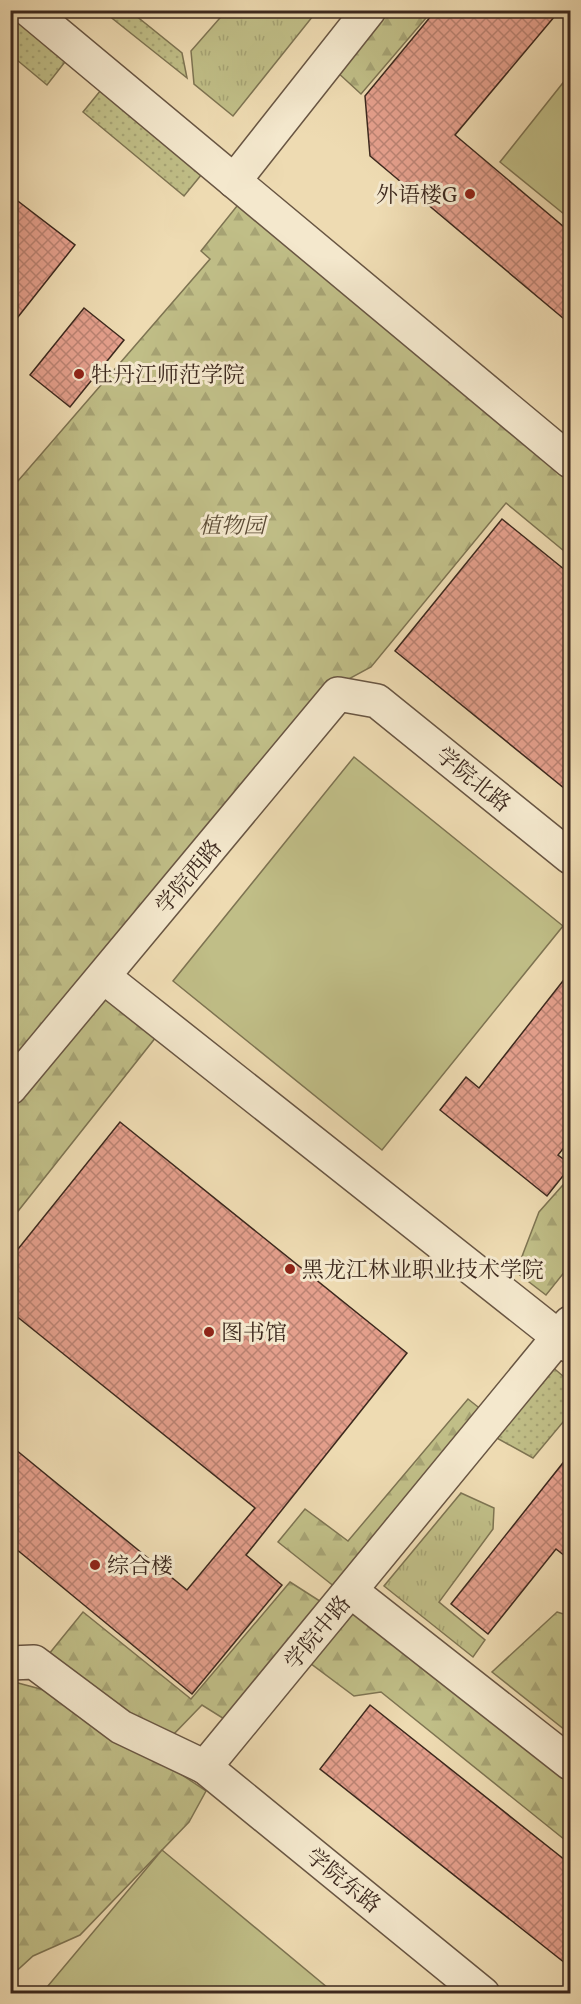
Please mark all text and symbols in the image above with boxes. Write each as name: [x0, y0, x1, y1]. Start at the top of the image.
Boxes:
place label: 外语楼G: [376, 181, 458, 212]
marker: 外语楼G: [463, 187, 477, 201]
place label: 牡丹江师范学院: [91, 361, 245, 392]
marker: 牡丹江师范学院: [72, 367, 86, 381]
park label: 植物园: [199, 512, 268, 543]
street label: 学院北路: [428, 741, 516, 821]
street label: 学院西路: [150, 834, 230, 921]
place label: 黑龙江林业职业技术学院: [302, 1256, 544, 1287]
marker: 黑龙江林业职业技术学院: [283, 1262, 297, 1276]
place label: 图书馆: [221, 1319, 287, 1350]
marker: 图书馆: [202, 1325, 216, 1339]
place label: 综合楼: [107, 1552, 173, 1583]
marker: 综合楼: [88, 1558, 102, 1572]
street label: 学院中路: [279, 1590, 359, 1677]
street label: 学院东路: [298, 1842, 386, 1922]

